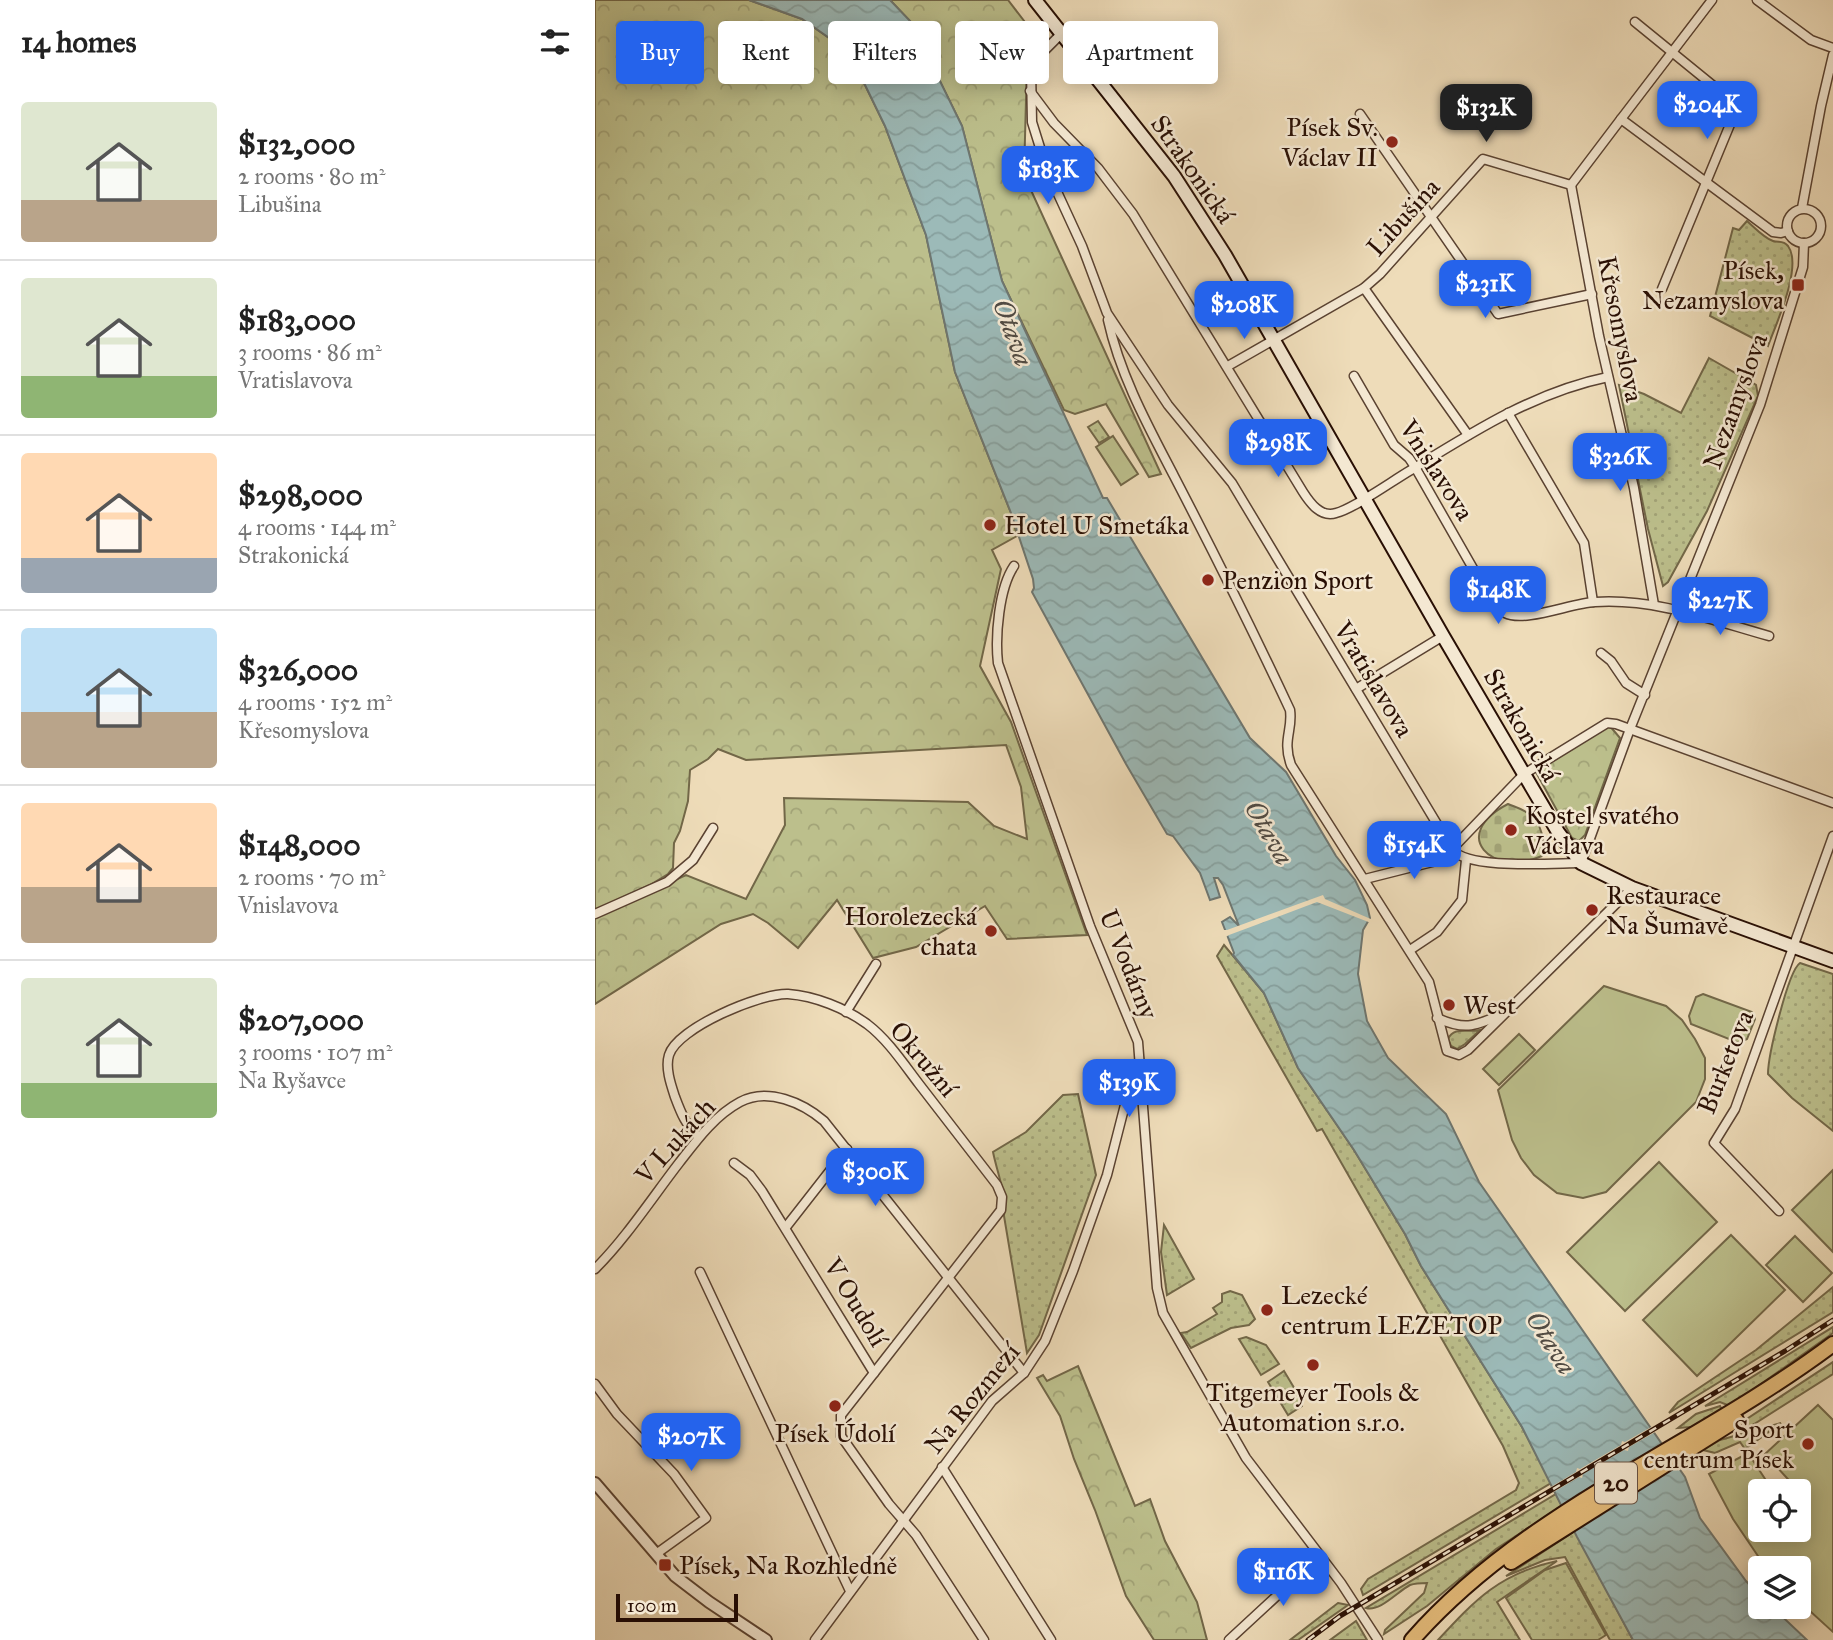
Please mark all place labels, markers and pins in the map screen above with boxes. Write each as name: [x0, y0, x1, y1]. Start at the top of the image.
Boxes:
pin: $204K: [1658, 82, 1756, 141]
pin: $132K: [1437, 85, 1535, 144]
place label: Písek Sv. Václav II: [1281, 111, 1378, 173]
marker: Písek Sv. Václav II: [1384, 134, 1400, 150]
pin: $183K: [999, 146, 1097, 206]
place label: Písek, Nezamyslova: [1642, 254, 1784, 316]
pin: $231K: [1436, 260, 1534, 320]
marker: Písek, Nezamyslova: [1790, 277, 1806, 293]
pin: $208K: [1195, 282, 1293, 341]
pin: $298K: [1229, 420, 1327, 479]
pin: $326K: [1571, 434, 1669, 493]
place label: Hotel U Smetáka: [1004, 509, 1189, 541]
marker: Hotel U Smetáka: [982, 517, 998, 533]
place label: Penzion Sport: [1222, 564, 1373, 596]
pin: $148K: [1449, 566, 1547, 626]
marker: Penzion Sport: [1200, 572, 1216, 588]
pin: $227K: [1671, 578, 1769, 637]
place label: Kostel svatého Václava: [1524, 799, 1679, 861]
pin: $154K: [1365, 822, 1463, 881]
marker: Kostel svatého Václava: [1503, 822, 1519, 838]
place label: Restaurace Na Šumavě: [1606, 879, 1729, 941]
place label: Horolezecká chata: [844, 900, 977, 962]
marker: Restaurace Na Šumavě: [1584, 902, 1600, 918]
marker: Horolezecká chata: [983, 923, 999, 939]
place label: West: [1463, 989, 1516, 1021]
marker: West: [1441, 997, 1457, 1013]
pin: $139K: [1080, 1060, 1178, 1119]
pin: $300K: [826, 1148, 924, 1208]
place label: Lezecké centrum LEZETOP: [1281, 1279, 1502, 1341]
marker: Lezecké centrum LEZETOP: [1259, 1302, 1275, 1318]
marker: Titgemeyer Tools & Automation s.r.o.: [1305, 1357, 1321, 1373]
place label: Titgemeyer Tools & Automation s.r.o.: [1206, 1376, 1420, 1438]
marker: Písek Údolí: [827, 1398, 843, 1414]
place label: Sport centrum Písek: [1644, 1413, 1795, 1475]
pin: $207K: [642, 1414, 740, 1473]
place label: Písek Údolí: [775, 1417, 897, 1449]
marker: Sport centrum Písek: [1800, 1436, 1816, 1452]
pin: $116K: [1234, 1548, 1332, 1608]
place label: Písek, Na Rozhledně: [679, 1549, 898, 1581]
marker: Písek, Na Rozhledně: [657, 1557, 673, 1573]

